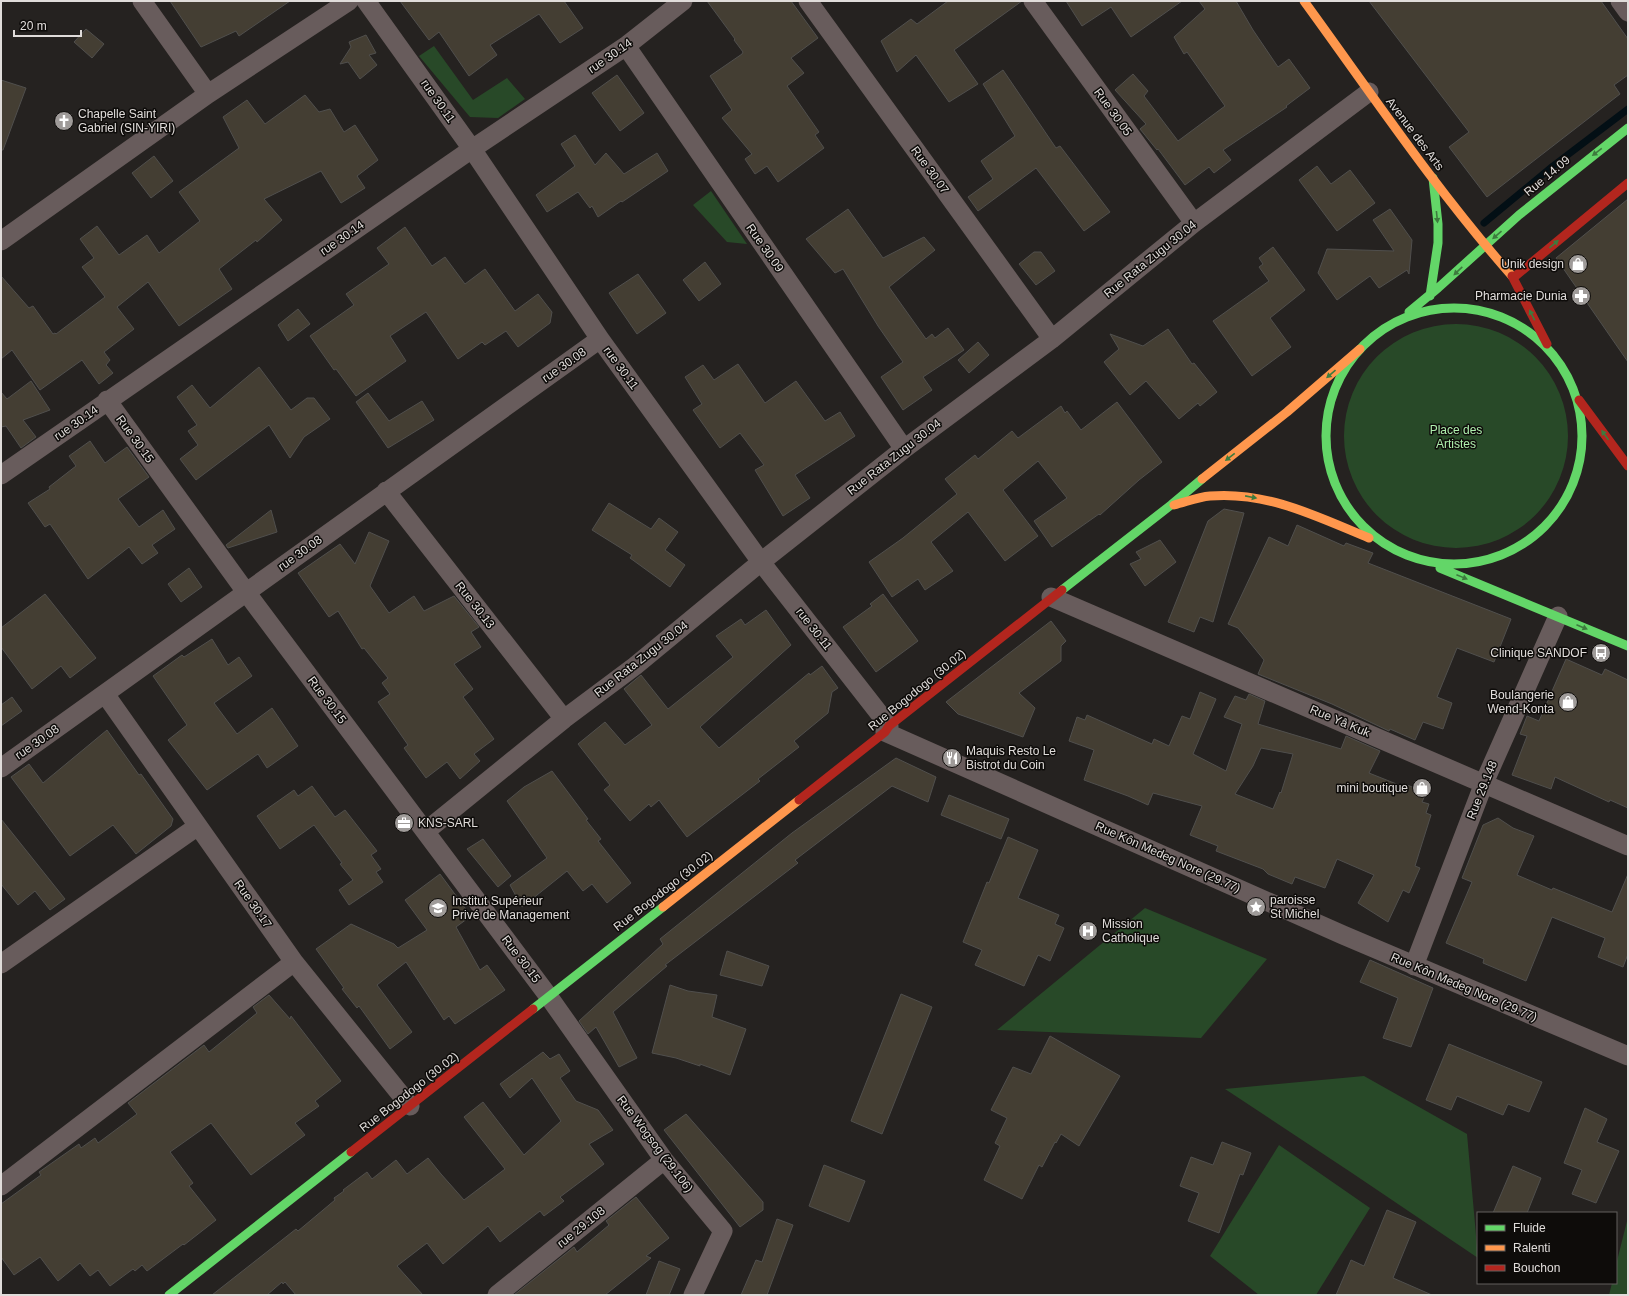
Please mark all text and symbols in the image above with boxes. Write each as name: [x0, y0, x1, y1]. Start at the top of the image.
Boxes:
scale bar: [14, 12, 81, 38]
text: 20 m: [20, 19, 47, 33]
street label: rue 30.14: [585, 36, 635, 76]
street label: rue 30.11: [418, 77, 458, 126]
street label: Rue 30.05: [1091, 85, 1135, 139]
street label: Avenue des Arts: [1383, 95, 1447, 173]
place label: Chapelle Saint Gabriel (SIN-YIRI): [78, 107, 175, 135]
church icon: Chapelle Saint Gabriel (SIN-YIRI): [53, 110, 75, 132]
street label: Rue 30.07: [908, 143, 952, 197]
one-way arrow: [1591, 148, 1602, 156]
street label: Rue 14.09: [1521, 153, 1573, 199]
one-way arrow: [1434, 211, 1440, 223]
street label: Rue Rata Zugu 30.04: [1101, 217, 1199, 301]
street label: rue 30.14: [317, 218, 367, 258]
street label: Rue 30.09: [743, 221, 787, 275]
one-way arrow: [1491, 230, 1502, 239]
one-way arrow: [1549, 239, 1560, 248]
shop icon: Unik design: [1567, 253, 1589, 275]
place label: Unik design: [1501, 257, 1564, 271]
one-way arrow: [1453, 266, 1463, 276]
pharmacy icon: Pharmacie Dunia: [1570, 285, 1592, 307]
place label: Pharmacie Dunia: [1475, 289, 1567, 303]
one-way arrow: [1529, 310, 1535, 321]
street label: rue 30.11: [601, 344, 641, 393]
street label: rue 30.08: [539, 345, 589, 385]
one-way arrow: [1325, 370, 1336, 379]
street label: rue 30.14: [51, 403, 101, 443]
street label: Rue 30.15: [113, 412, 157, 466]
street label: Rue Rata Zugu 30.04: [844, 416, 944, 498]
park label: Place des Artistes: [1430, 423, 1482, 451]
one-way arrow: [1601, 429, 1609, 440]
one-way arrow: [1225, 452, 1236, 461]
one-way arrow: [1245, 495, 1257, 501]
street label: rue 30.08: [275, 532, 325, 574]
one-way arrow: [1457, 574, 1468, 580]
street label: Rue 30.13: [452, 579, 498, 631]
street label: rue 30.11: [793, 605, 835, 653]
street label: Rue Rata Zugu 30.04: [591, 618, 691, 700]
one-way arrow: [1577, 624, 1588, 630]
bus stop icon: Clinique SANDOF: [1590, 642, 1612, 664]
street label: Rue Bogodogo (30.02): [865, 646, 969, 734]
place label: Clinique SANDOF: [1490, 646, 1587, 660]
street label: Rue 30.15: [305, 674, 349, 727]
place label: Boulangerie Wend-Konta: [1488, 688, 1554, 716]
shop icon: Boulangerie Wend-Konta: [1557, 691, 1579, 713]
street label: Rue Yâ Kuk: [1308, 702, 1373, 740]
street label: rue 30.08: [12, 722, 62, 762]
place label: Maquis Resto Le Bistrot du Coin: [966, 744, 1056, 772]
restaurant icon: Maquis Resto Le Bistrot du Coin: [941, 747, 963, 769]
street label: Rue 29.148: [1464, 758, 1500, 821]
shop icon: mini boutique: [1411, 777, 1433, 799]
place label: mini boutique: [1337, 781, 1408, 795]
office icon: KNS-SARL: [393, 812, 415, 834]
place label: KNS-SARL: [418, 816, 478, 830]
street label: Rue Kôn Medeg Nore (29.77): [1093, 819, 1243, 895]
street label: Rue Bogodogo (30.02): [611, 848, 715, 934]
street label: Rue 30.17: [231, 877, 275, 931]
place label: paroisse St Michel: [1270, 893, 1319, 921]
place label: Institut Supérieur Privé de Management: [452, 894, 570, 922]
place icon: paroisse St Michel: [1245, 896, 1267, 918]
school or university icon: Institut Supérieur Privé de Management: [427, 897, 449, 919]
place label: Mission Catholique: [1102, 917, 1160, 945]
hospital icon: Mission Catholique: [1077, 920, 1099, 942]
street label: Rue 30.15: [499, 933, 543, 986]
street label: Rue Kôn Medeg Nore (29.77): [1389, 950, 1539, 1024]
street label: Rue Bogodogo (30.02): [357, 1049, 461, 1135]
street label: Rue Wogsog (29.106): [614, 1093, 696, 1195]
street label: rue 29.108: [554, 1203, 608, 1250]
legend: [1477, 1212, 1617, 1284]
text: Fluide: [1513, 1221, 1546, 1235]
text: Ralenti: [1513, 1241, 1550, 1255]
text: Bouchon: [1513, 1261, 1560, 1275]

